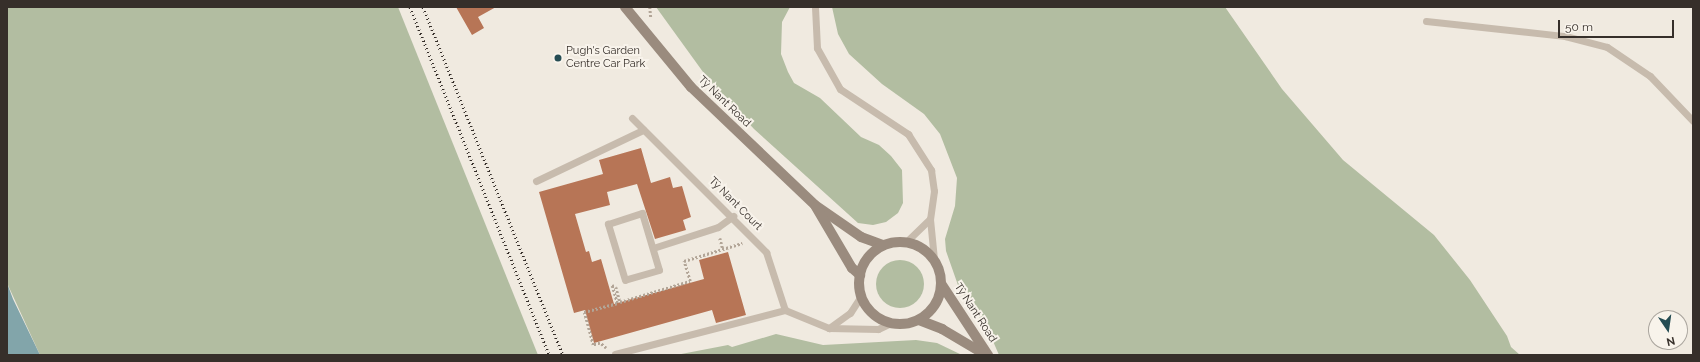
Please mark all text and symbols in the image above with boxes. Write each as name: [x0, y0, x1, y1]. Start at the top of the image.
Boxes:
scale bar: [1560, 12, 1676, 38]
text: 50 m: [1565, 20, 1593, 34]
place label: Pugh's Garden Centre Car Park: [566, 45, 646, 71]
marker: Pugh's Garden Centre Car Park: [553, 53, 563, 63]
street label: Tŷ Nant Road: [695, 74, 753, 130]
street label: Tŷ Nant Court: [706, 175, 764, 233]
street label: Tŷ Nant Road: [951, 281, 999, 345]
north arrow: [1648, 310, 1688, 350]
text: N: [1665, 334, 1676, 348]

